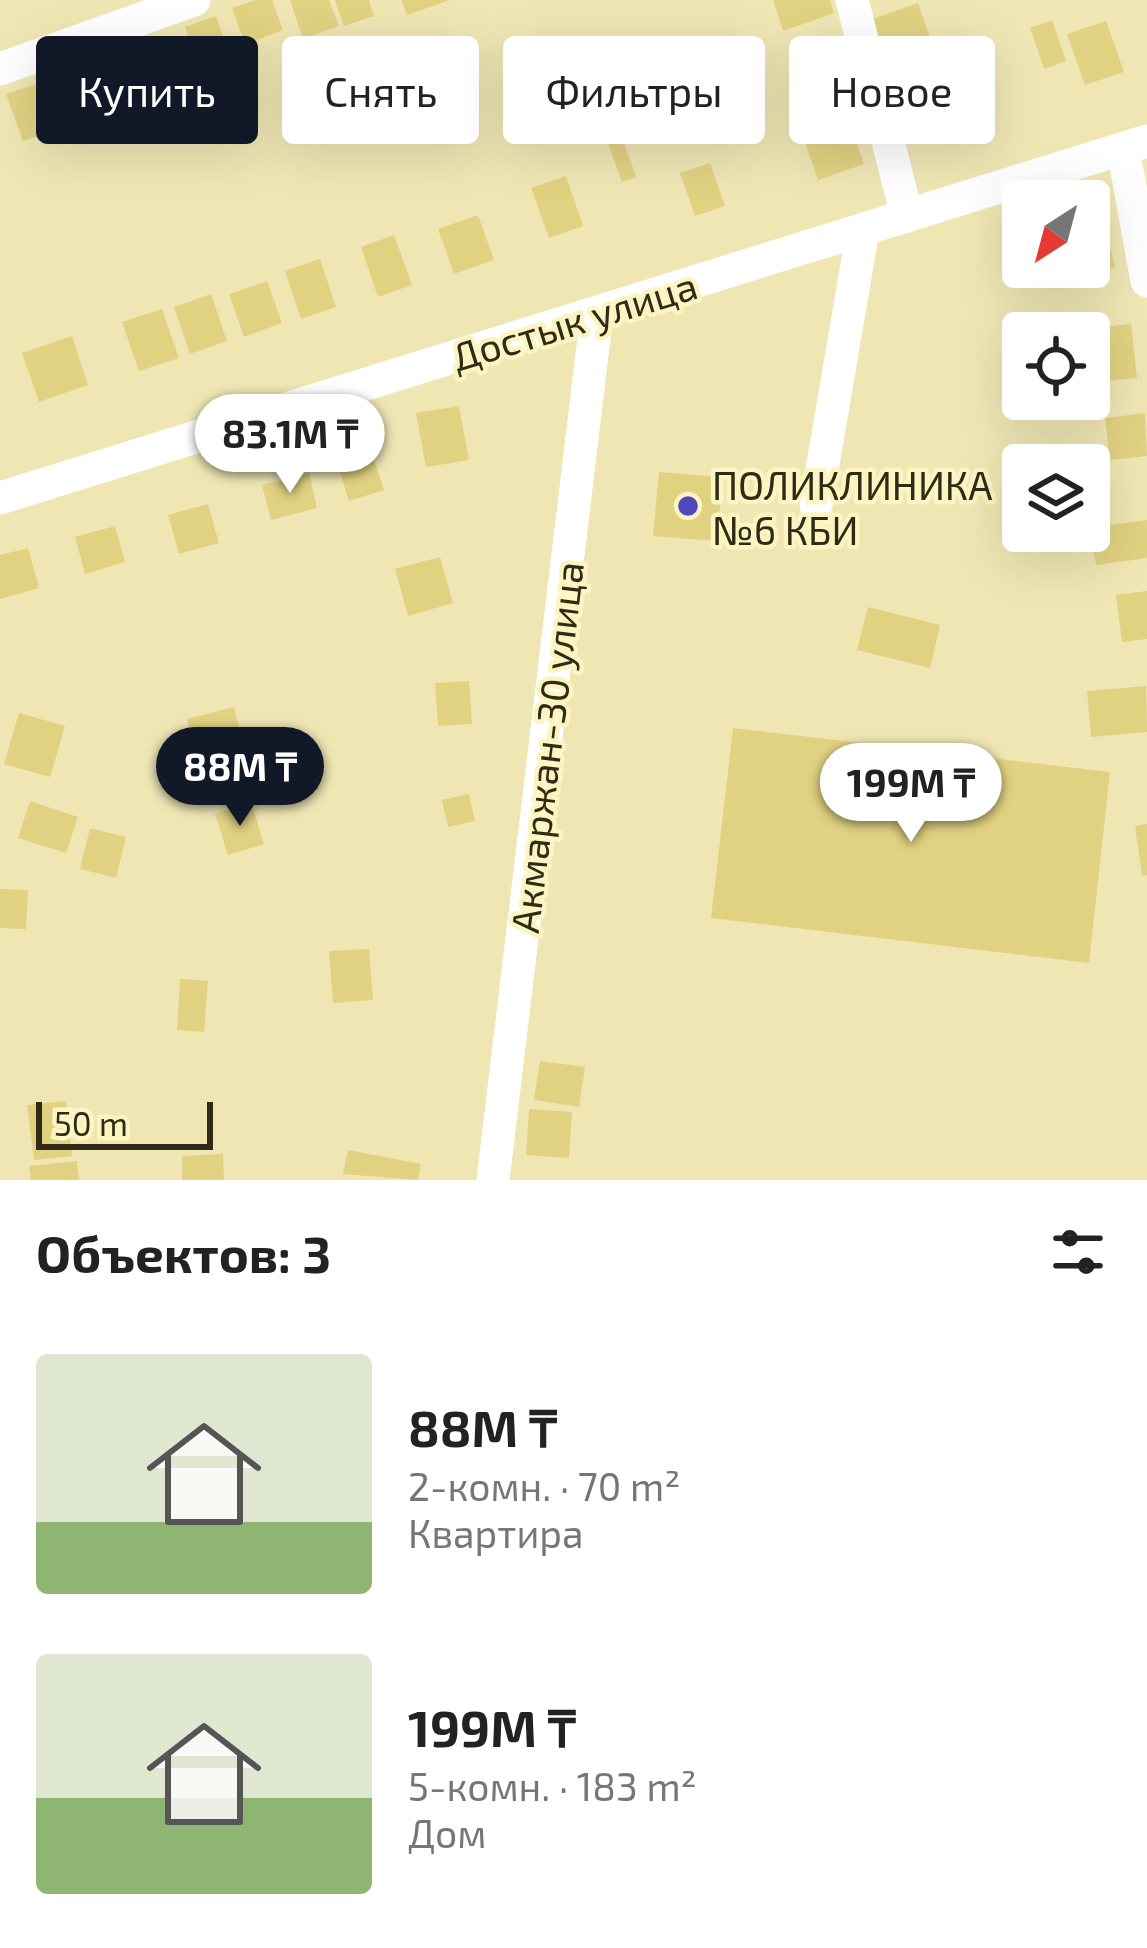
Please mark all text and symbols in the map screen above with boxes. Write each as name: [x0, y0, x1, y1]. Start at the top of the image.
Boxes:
chip: Купить: [36, 36, 258, 144]
chip: Снять: [282, 36, 479, 144]
chip: Фильтры: [503, 36, 765, 144]
chip: Новое: [789, 36, 995, 144]
north arrow: [1002, 180, 1110, 288]
map controls: [1002, 180, 1110, 552]
street label: Достык улица: [446, 260, 703, 381]
button: locate: [1002, 312, 1110, 420]
pin: 83.1M ₸: [179, 394, 401, 496]
text: 83.1M ₸: [222, 409, 358, 456]
button: layers: [1002, 444, 1110, 552]
place label: ПОЛИКЛИНИКА №6 КБИ: [712, 461, 993, 553]
marker: ПОЛИКЛИНИКА №6 КБИ: [675, 493, 701, 519]
street label: Акмаржан-30 улица: [500, 559, 593, 936]
pin: 88M ₸: [156, 727, 324, 829]
text: 88M ₸: [183, 742, 297, 789]
pin: 199M ₸: [813, 743, 1009, 845]
text: 199M ₸: [847, 758, 975, 805]
scale bar: [36, 1096, 213, 1149]
text: 50 m: [54, 1103, 128, 1143]
icon: filters: [1045, 1219, 1111, 1285]
text: Объектов: 3: [36, 1222, 331, 1283]
text: 88M ₸: [408, 1396, 557, 1457]
icon: home: [132, 1402, 276, 1546]
text: 2-комн. · 70 m²: [408, 1462, 680, 1509]
text: Квартира: [408, 1509, 584, 1556]
text: 199M ₸: [408, 1696, 576, 1757]
icon: home: [132, 1702, 276, 1846]
text: 5-комн. · 183 m²: [408, 1762, 697, 1809]
text: Дом: [408, 1809, 486, 1856]

